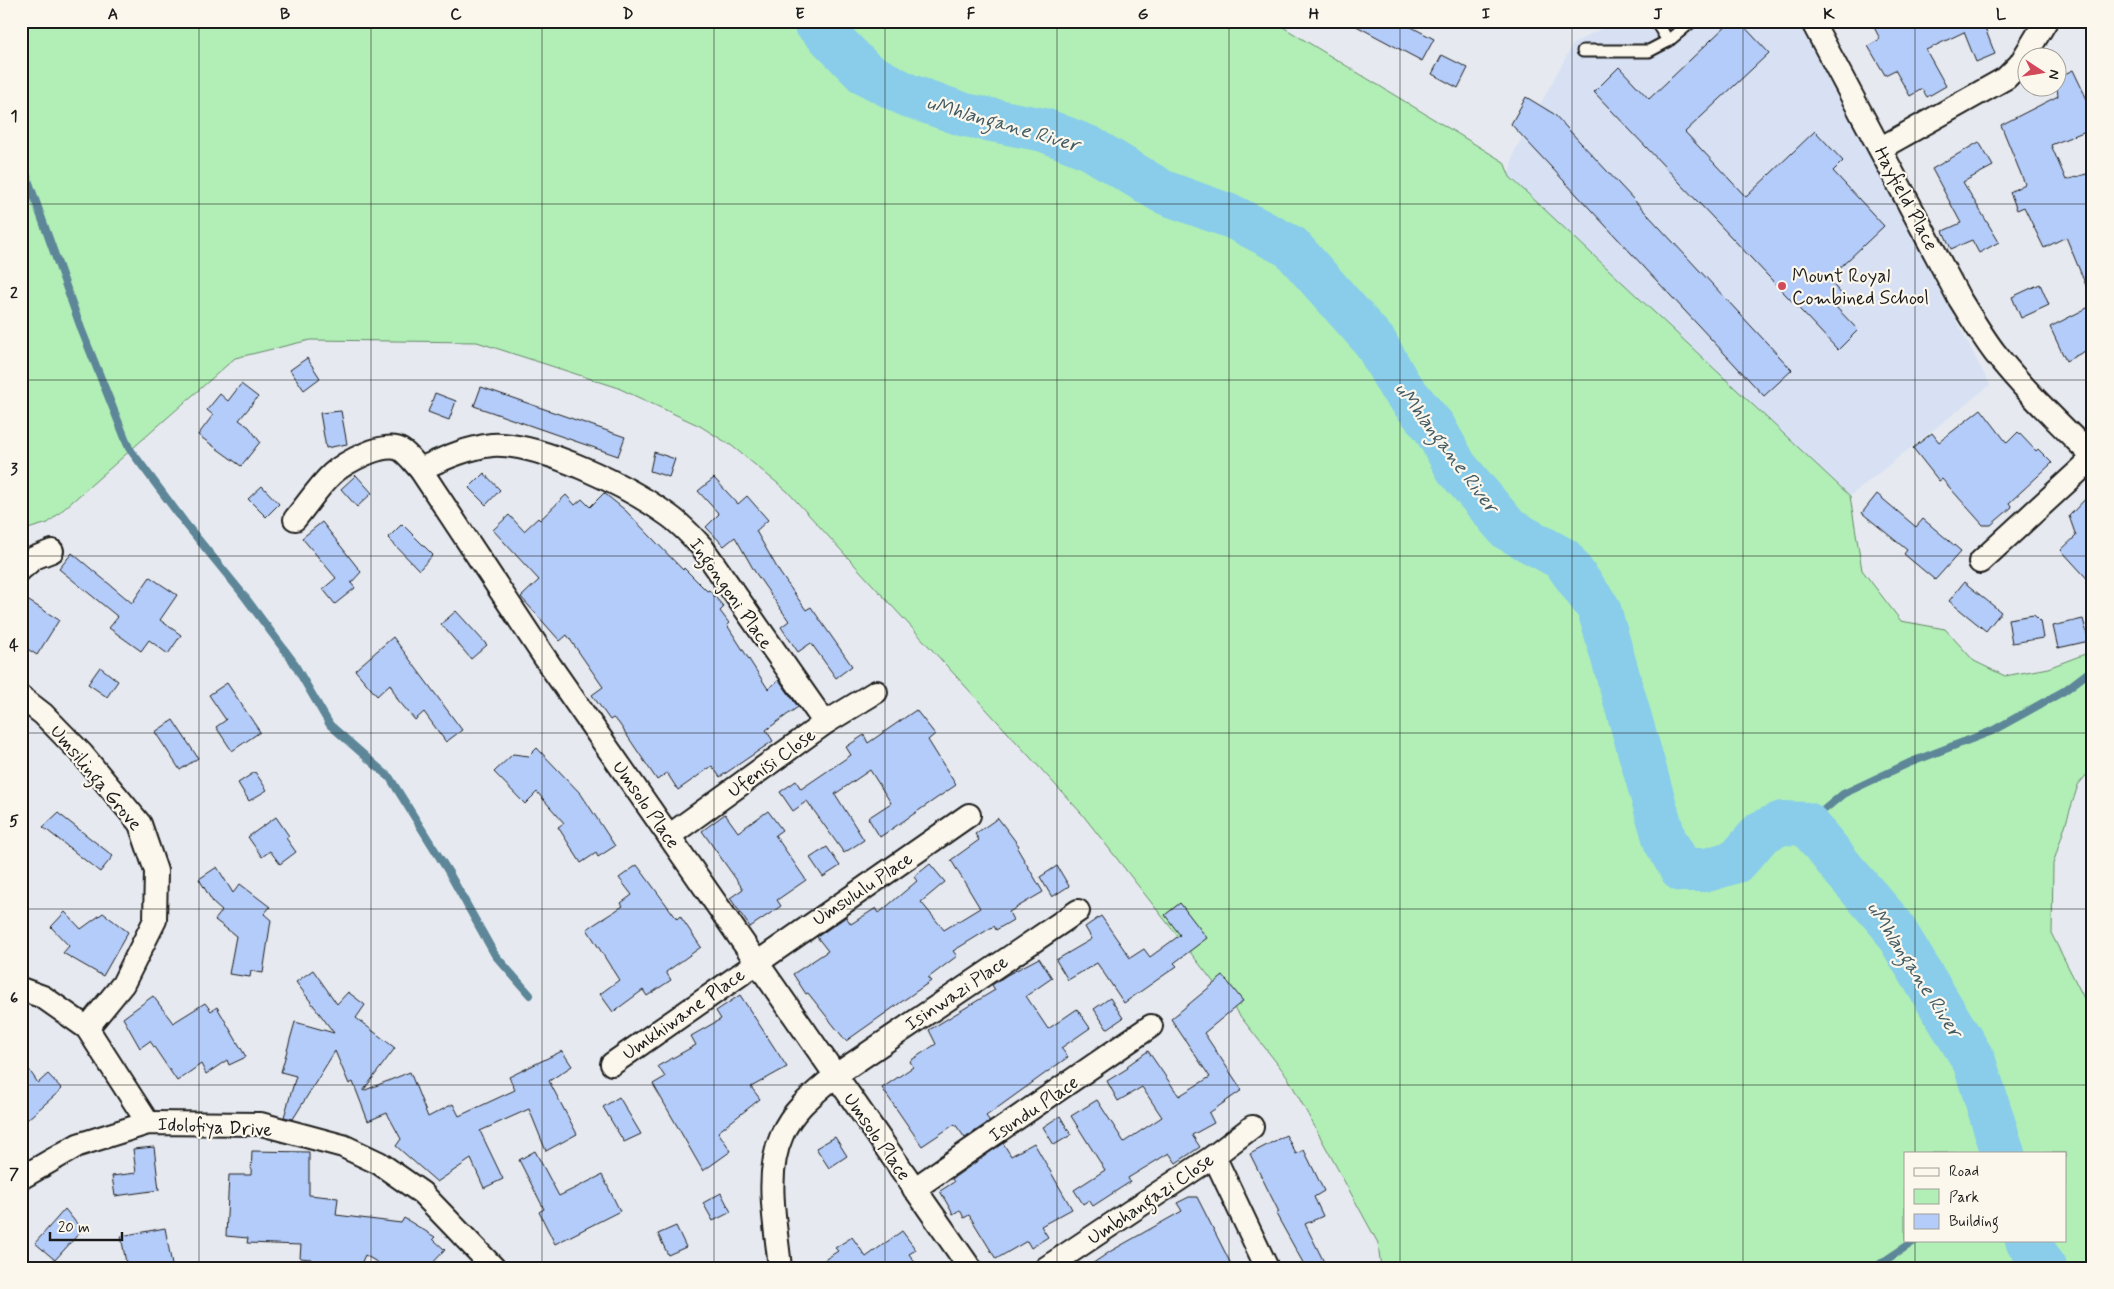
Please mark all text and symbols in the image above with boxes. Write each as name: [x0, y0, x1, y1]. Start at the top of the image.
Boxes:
text: A: [108, 4, 118, 25]
text: B: [280, 4, 290, 25]
text: C: [450, 4, 462, 25]
text: D: [622, 4, 634, 25]
text: E: [795, 4, 805, 25]
text: F: [967, 4, 976, 25]
text: G: [1138, 4, 1149, 25]
text: H: [1309, 4, 1320, 25]
text: I: [1482, 4, 1491, 25]
text: J: [1653, 4, 1663, 25]
text: K: [1823, 4, 1835, 25]
text: L: [1996, 4, 2007, 25]
north arrow: [2016, 48, 2066, 98]
text: N: [2044, 68, 2064, 81]
water label: uMhlangane River: [923, 90, 1085, 162]
text: 1: [10, 106, 18, 127]
street label: Hayfield Place: [1868, 142, 1944, 255]
place label: Mount Royal Combined School: [1792, 264, 1929, 311]
marker: Mount Royal Combined School: [1776, 280, 1788, 292]
text: 2: [10, 283, 18, 304]
water label: uMhlangane River: [1386, 377, 1506, 522]
text: 3: [10, 459, 18, 480]
street label: Ingongoni Place: [681, 533, 779, 656]
text: 4: [9, 635, 19, 656]
street label: Umsilinga Grove: [42, 720, 147, 838]
street label: Ufenisi Close: [723, 723, 821, 804]
street label: Umsolo Place: [606, 756, 685, 854]
text: 5: [9, 811, 19, 832]
street label: Umsululu Place: [808, 846, 918, 932]
water label: uMhlangane River: [1858, 896, 1969, 1047]
street label: Isinwazi Place: [900, 949, 1013, 1037]
street label: Umkhiwane Place: [617, 962, 750, 1066]
text: 6: [10, 988, 18, 1009]
street label: Isundu Place: [984, 1070, 1083, 1148]
street label: Umsolo Place: [837, 1088, 916, 1186]
street label: Idolofiya Drive: [157, 1112, 273, 1144]
street label: Umbhangazi Close: [1083, 1148, 1221, 1253]
legend: [1904, 1152, 2066, 1242]
text: Road: [1949, 1162, 1979, 1182]
text: 7: [9, 1164, 19, 1185]
text: Park: [1949, 1188, 1979, 1208]
scale bar: [50, 1209, 122, 1241]
text: Building: [1949, 1212, 1999, 1233]
text: 20 m: [58, 1218, 90, 1238]

